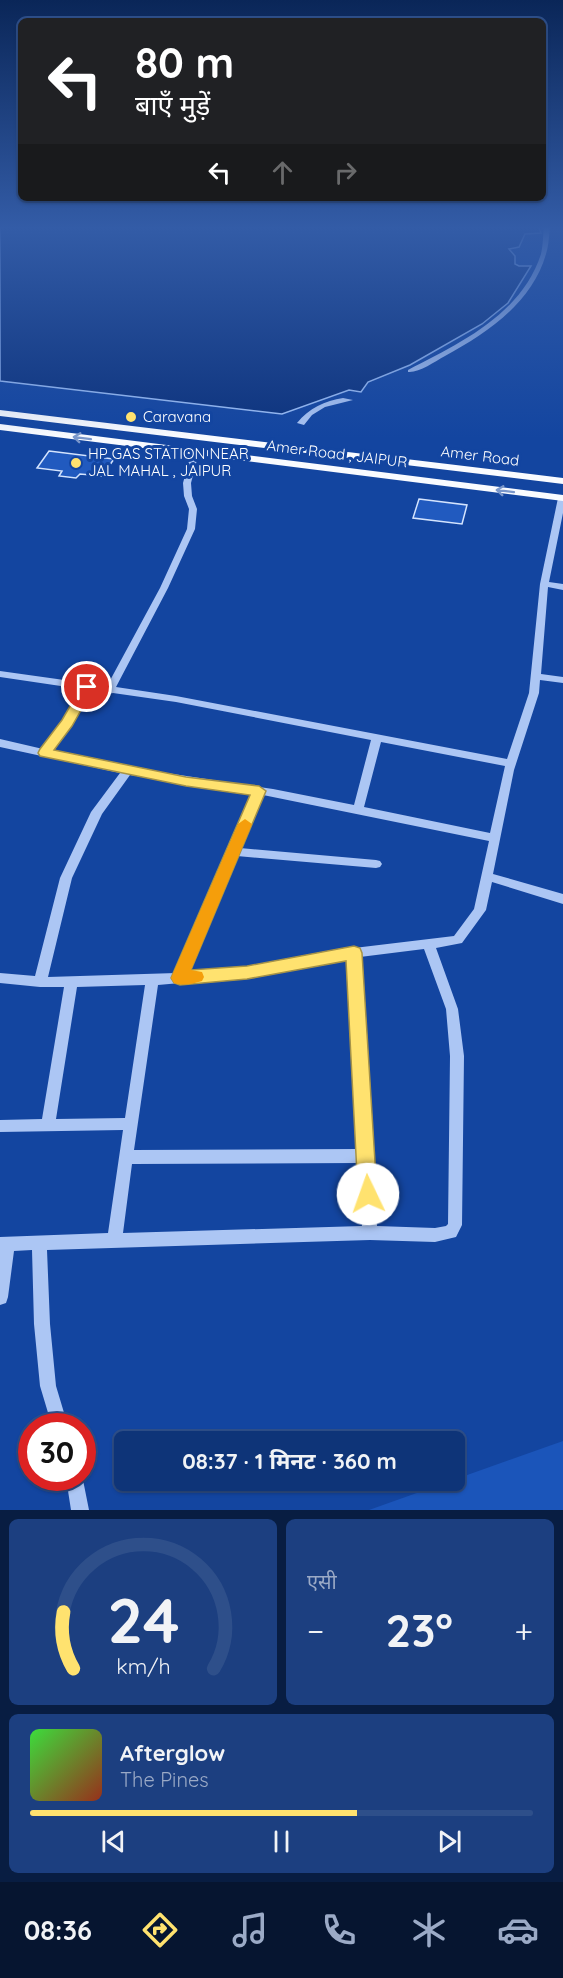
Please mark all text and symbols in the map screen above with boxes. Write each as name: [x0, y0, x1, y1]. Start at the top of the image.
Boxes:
text: 80 m: [135, 36, 234, 89]
icon: left: [36, 42, 114, 120]
text: बाएँ मुड़ें: [135, 88, 210, 122]
icon: left: [203, 156, 236, 189]
icon: ahead: [266, 156, 299, 189]
icon: right: [329, 156, 362, 189]
place label: Caravana: [143, 407, 211, 426]
marker: Caravana: [124, 410, 138, 424]
one-way arrow: [73, 432, 93, 443]
street label: Amer Road , JAIPUR: [266, 435, 408, 472]
street label: Amer Road: [440, 441, 520, 470]
place label: HP GAS STATION NEAR JAL MAHAL , JAIPUR: [88, 444, 249, 480]
marker: HP GAS STATION NEAR JAL MAHAL , JAIPUR: [69, 456, 83, 470]
one-way arrow: [496, 485, 515, 496]
pin: [61, 661, 112, 712]
icon: arrive: [70, 670, 103, 703]
position arrow: [336, 1162, 400, 1226]
speed limit sign: 30: [18, 1413, 96, 1491]
text: 08:37 · 1 मिनट · 360 m: [182, 1447, 397, 1475]
text: एसी: [307, 1569, 337, 1594]
text: 24: [107, 1581, 179, 1659]
text: 23°: [386, 1602, 453, 1658]
text: −: [307, 1610, 324, 1651]
text: +: [514, 1610, 533, 1651]
text: km/h: [116, 1653, 170, 1679]
text: Afterglow: [120, 1739, 225, 1767]
text: The Pines: [120, 1767, 209, 1792]
icon: previous: [97, 1825, 130, 1858]
icon: pause: [265, 1825, 298, 1858]
icon: next: [433, 1825, 466, 1858]
icon: directions: [139, 1909, 181, 1951]
icon: music: [229, 1909, 271, 1951]
icon: phone: [318, 1909, 360, 1951]
icon: climate: [408, 1909, 450, 1951]
icon: car: [497, 1909, 539, 1951]
text: 08:36: [24, 1913, 92, 1947]

